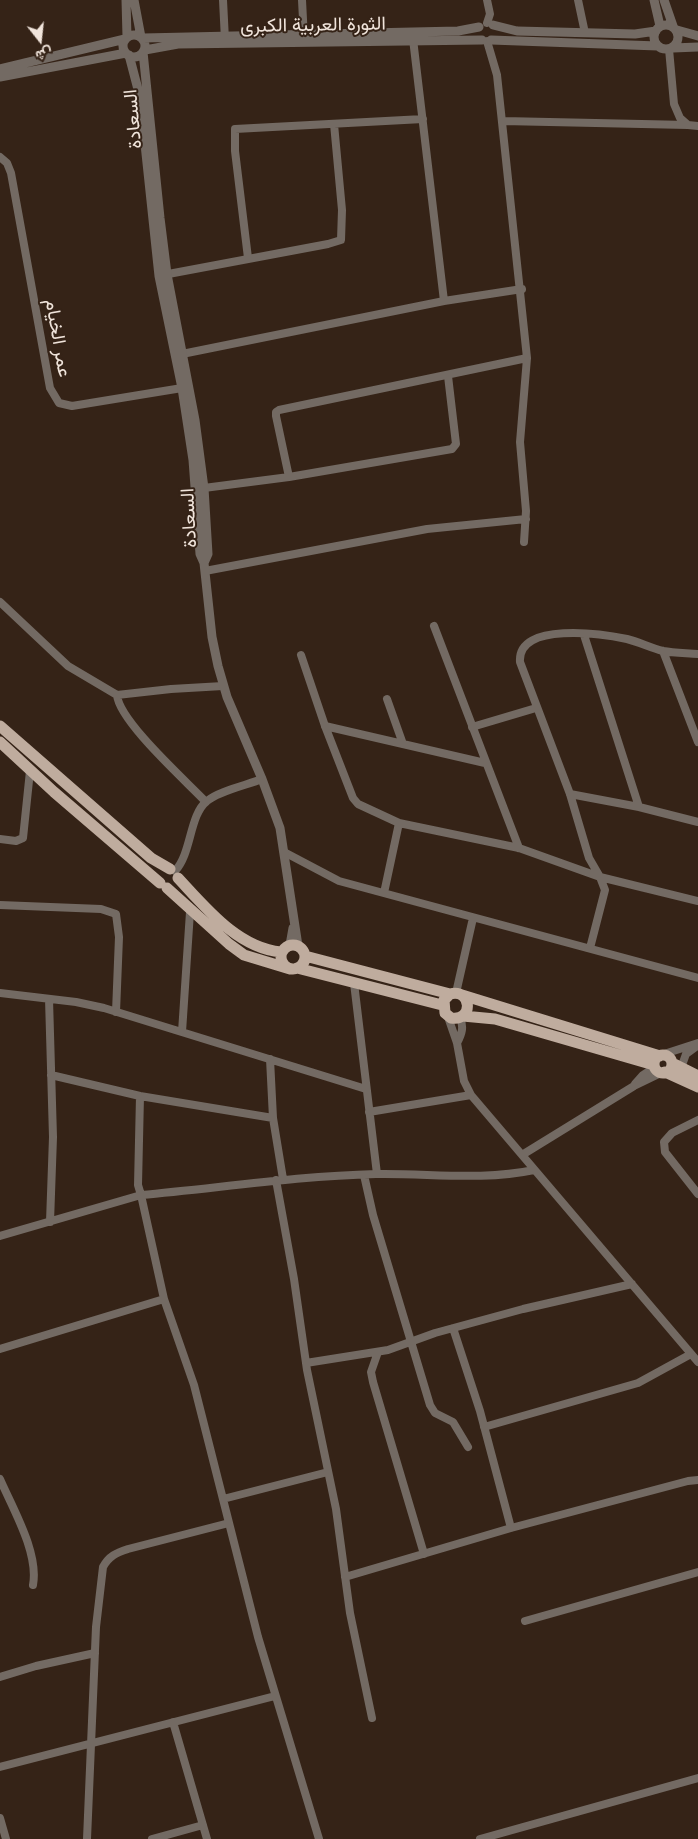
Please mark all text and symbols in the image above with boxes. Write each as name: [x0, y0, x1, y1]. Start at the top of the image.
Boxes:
street label: الثورة العربية الكبرى: [240, 12, 386, 38]
north arrow: [15, 15, 65, 65]
text: ش: [34, 43, 55, 65]
street label: السعادة: [119, 88, 147, 150]
street label: عمر الخيام: [40, 297, 76, 379]
street label: السعادة: [176, 488, 202, 548]

